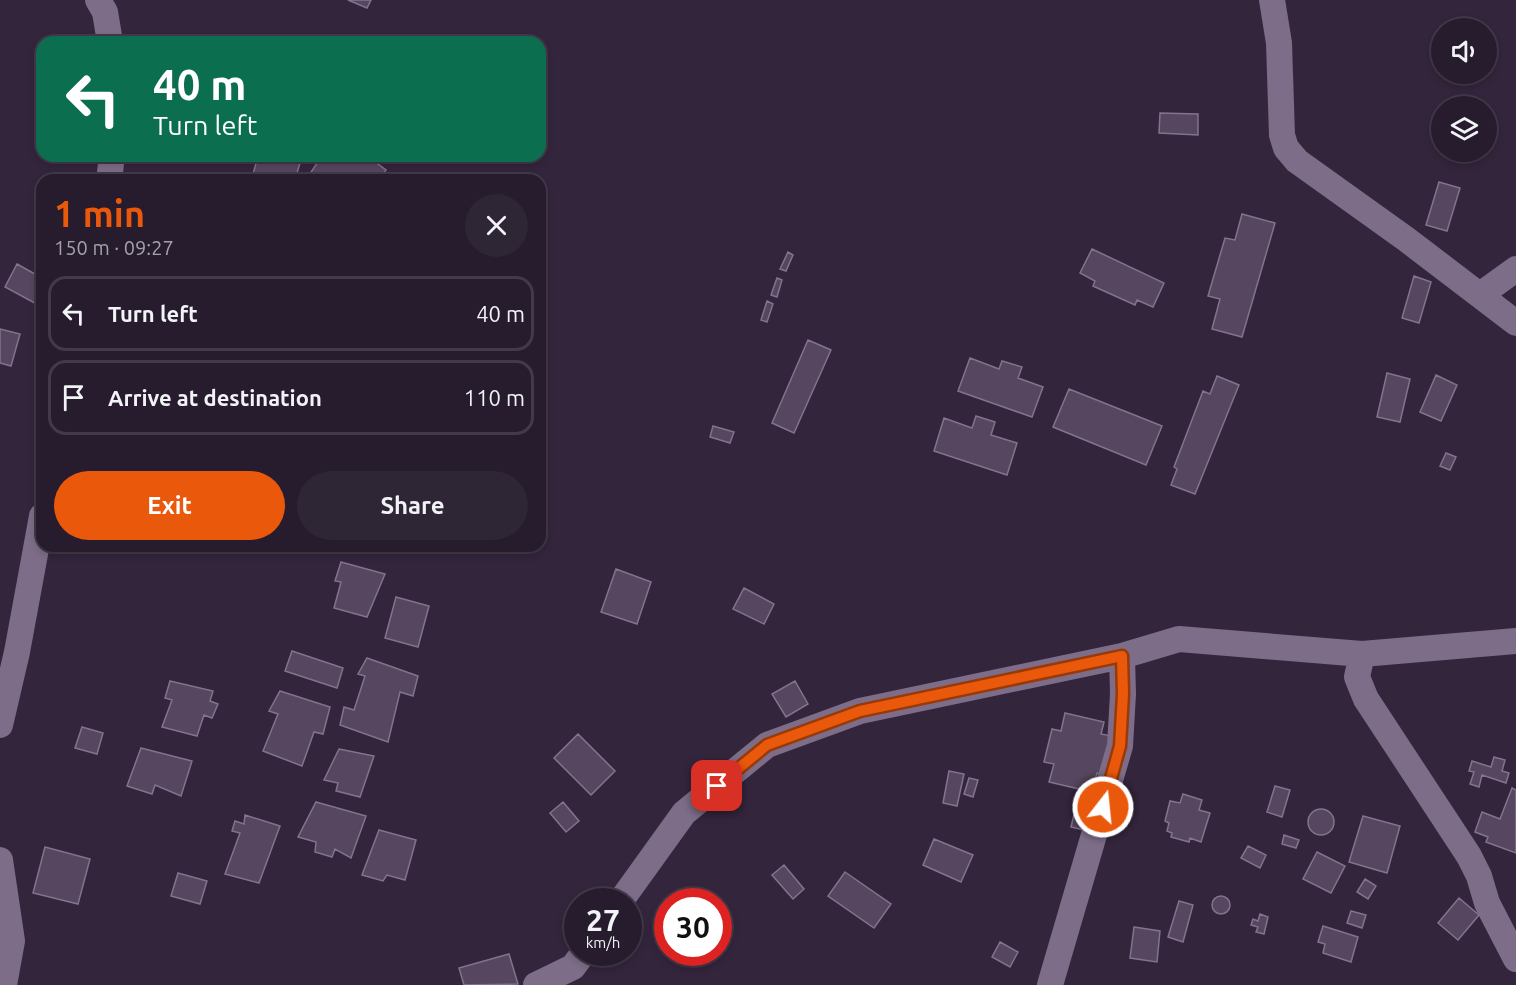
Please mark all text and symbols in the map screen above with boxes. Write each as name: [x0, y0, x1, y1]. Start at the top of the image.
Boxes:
map controls: [1431, 18, 1497, 162]
button: sound: [1431, 18, 1497, 84]
icon: left: [54, 60, 132, 138]
text: 40 m: [153, 61, 247, 108]
button: layers: [1431, 96, 1497, 162]
text: Turn left: [153, 110, 257, 140]
text: 1 min: [54, 193, 145, 234]
button: close: [465, 194, 528, 257]
text: 150 m · 09:27: [54, 236, 174, 259]
icon: left: [57, 297, 90, 330]
text: Turn left: [108, 301, 198, 326]
text: 40 m: [476, 301, 525, 326]
icon: arrive: [57, 381, 90, 414]
text: Arrive at destination: [108, 385, 322, 410]
text: 110 m: [464, 385, 525, 410]
button: Exit: [54, 471, 285, 540]
button: Share: [297, 471, 528, 540]
pin: [691, 760, 742, 811]
icon: arrive: [700, 769, 733, 802]
position arrow: [1071, 775, 1135, 839]
speed limit sign: 30: [654, 888, 732, 966]
text: 27: [586, 903, 620, 937]
text: km/h: [586, 934, 620, 951]

